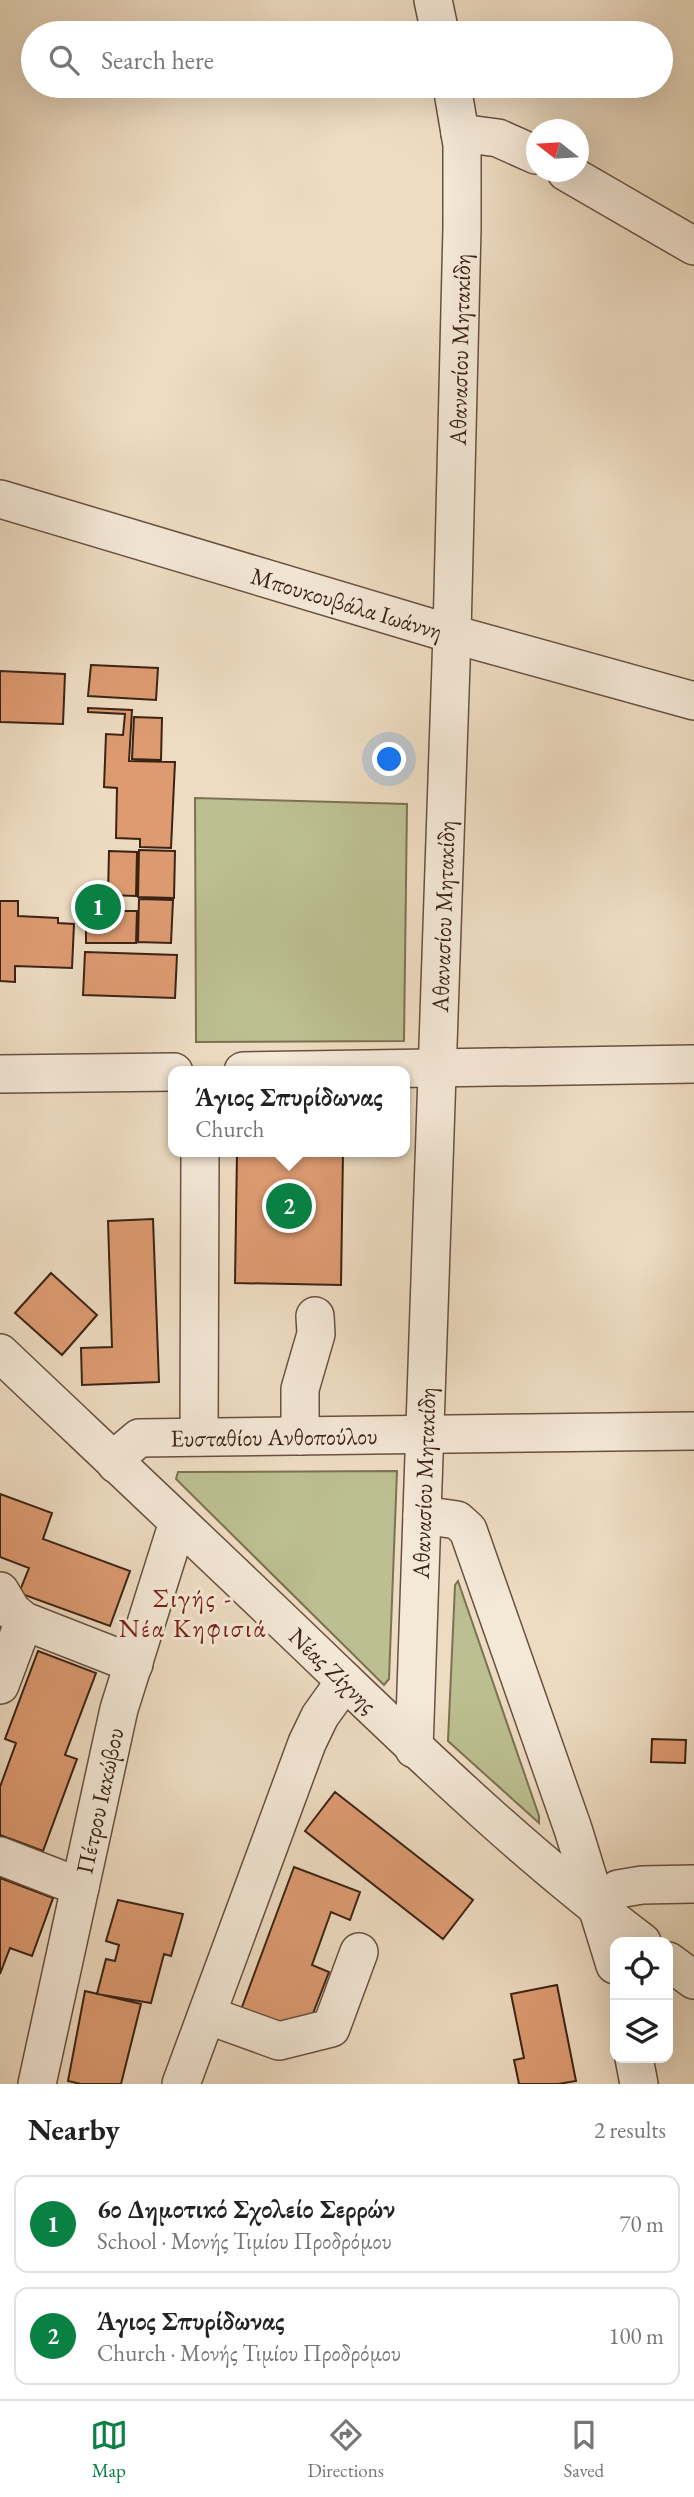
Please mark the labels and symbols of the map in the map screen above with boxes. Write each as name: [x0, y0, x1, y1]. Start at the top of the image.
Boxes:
north arrow: [526, 119, 589, 182]
street label: Αθανασίου Μητακίδη: [441, 253, 477, 447]
street label: Μπουκουβάλα Ιωάννη: [247, 559, 446, 646]
your location: [372, 742, 406, 776]
street label: Αθανασίου Μητακίδη: [424, 820, 461, 1014]
pin: 1: [75, 881, 121, 933]
pin: 2: [266, 1180, 312, 1232]
street label: Αθανασίου Μητακίδη: [404, 1387, 442, 1581]
street label: Ευσταθίου Ανθοπούλου: [170, 1419, 378, 1453]
district label: Σιγής - Νέα Κηφισιά: [119, 1581, 267, 1645]
street label: Νέας Ζίχνης: [283, 1620, 384, 1719]
street label: Πέτρου Ιακώβου: [68, 1725, 130, 1877]

